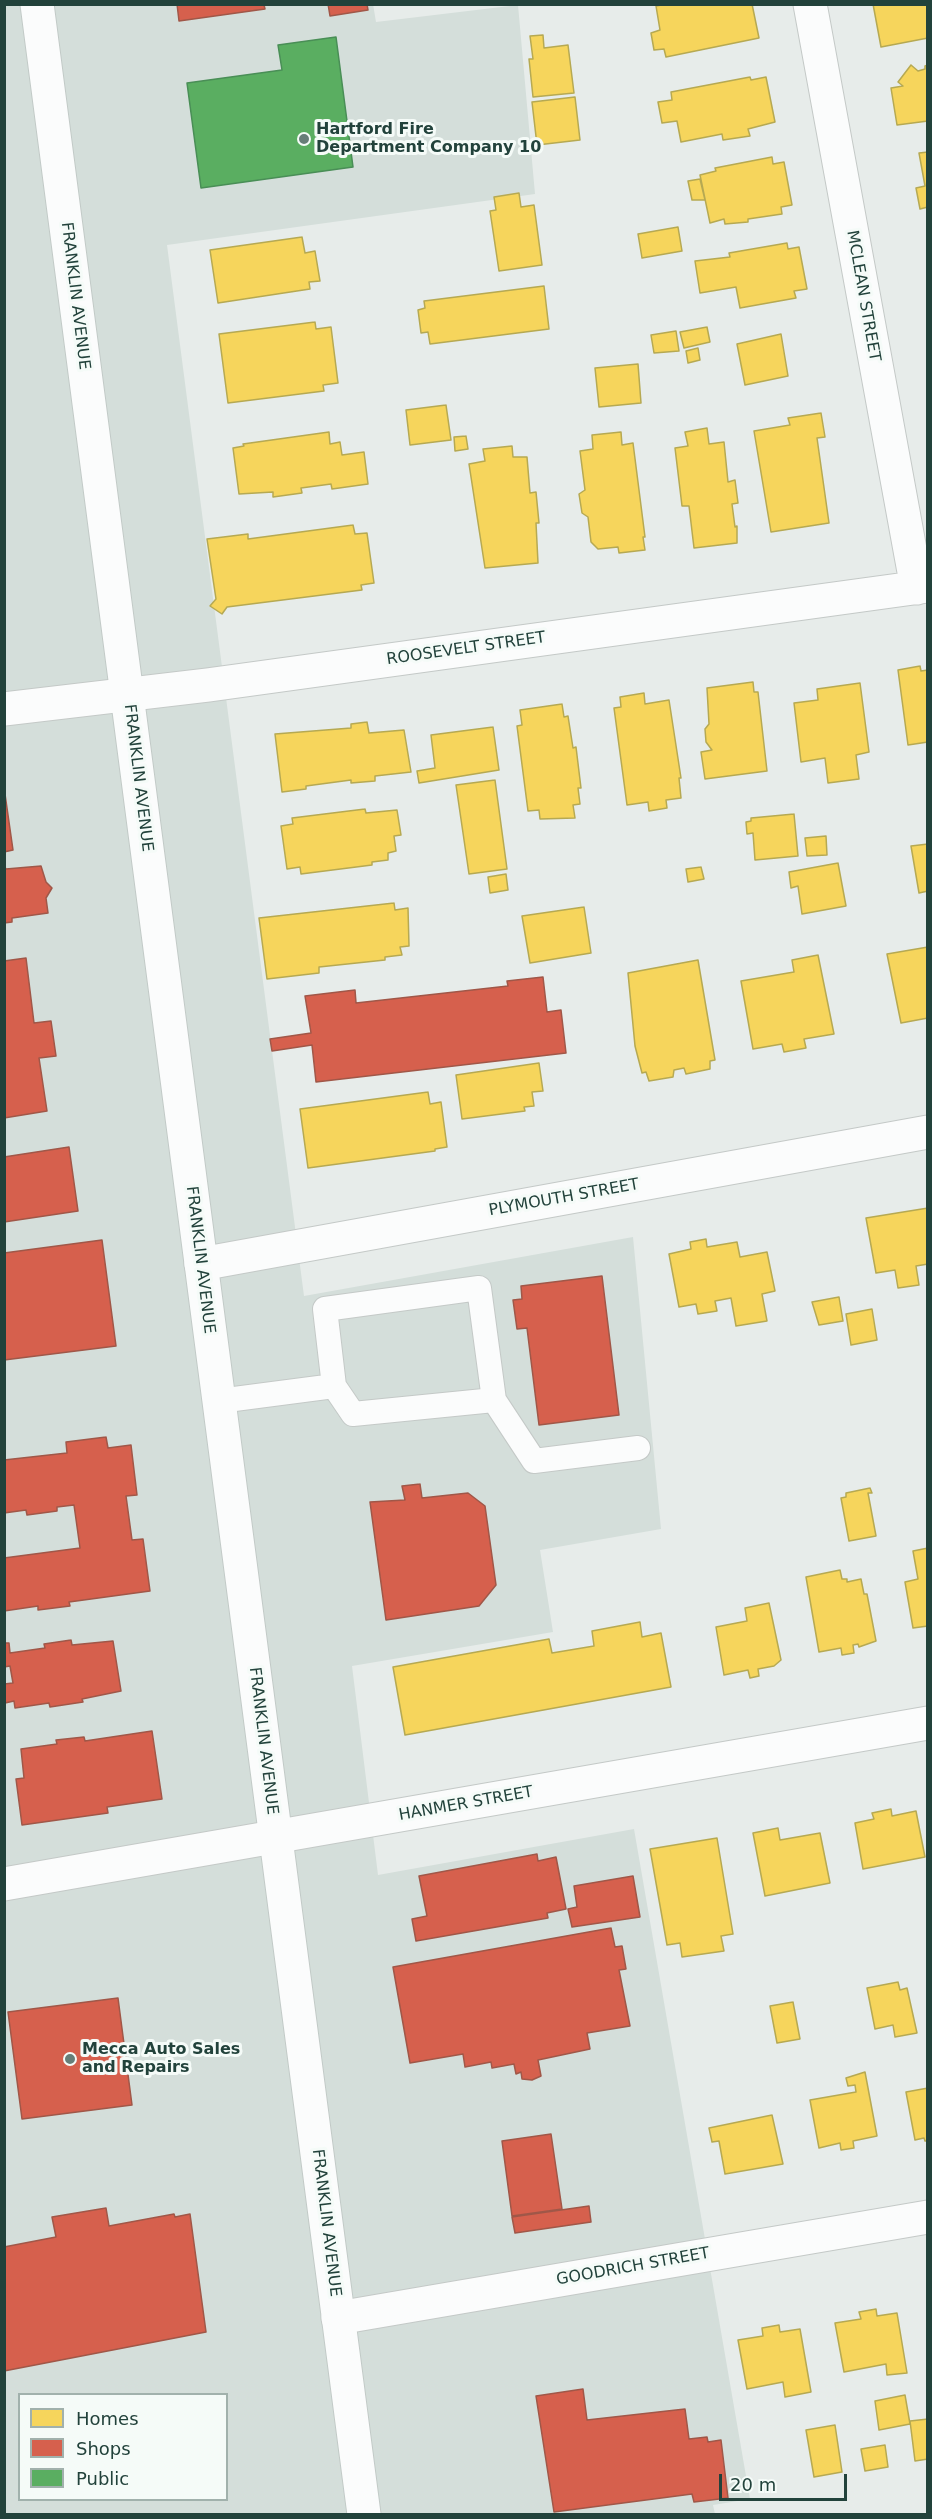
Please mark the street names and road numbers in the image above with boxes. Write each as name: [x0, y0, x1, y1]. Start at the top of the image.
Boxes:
street label: FRANKLIN AVENUE: [56, 221, 94, 371]
street label: MCLEAN STREET: [842, 229, 884, 363]
street label: ROOSEVELT STREET: [385, 628, 547, 670]
street label: FRANKLIN AVENUE: [119, 703, 157, 853]
street label: PLYMOUTH STREET: [487, 1175, 641, 1221]
street label: FRANKLIN AVENUE: [181, 1185, 219, 1335]
street label: FRANKLIN AVENUE: [244, 1666, 282, 1816]
street label: HANMER STREET: [397, 1783, 535, 1825]
street label: FRANKLIN AVENUE: [307, 2148, 345, 2298]
street label: GOODRICH STREET: [555, 2244, 711, 2290]

